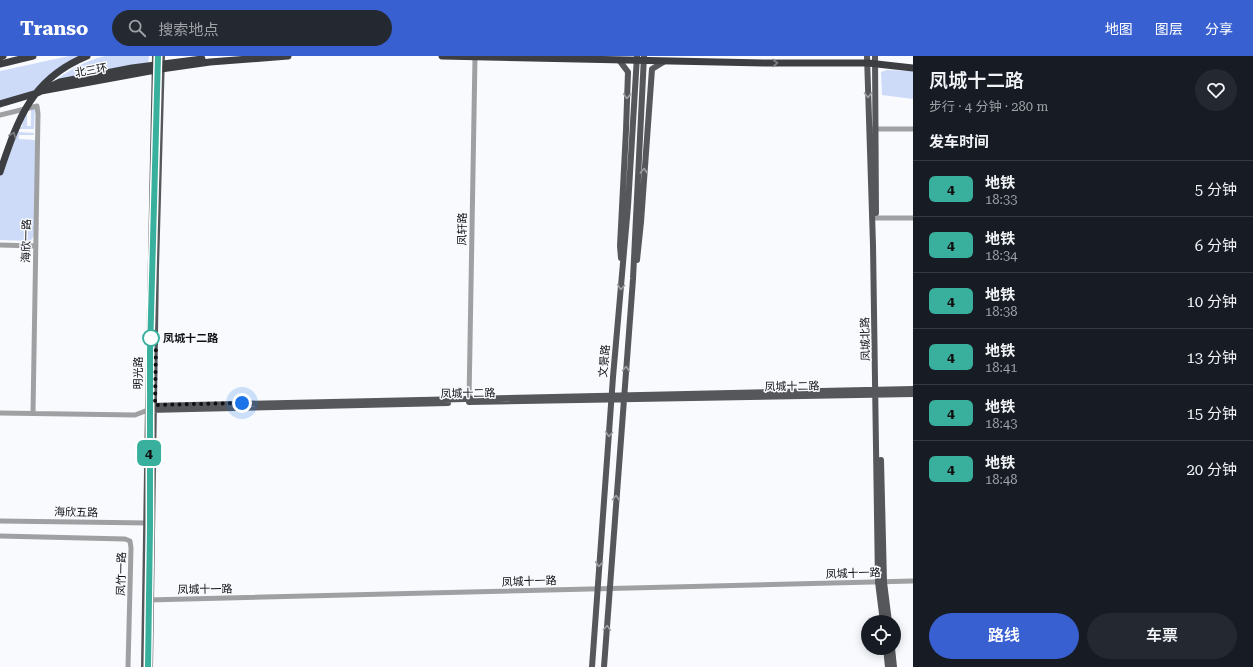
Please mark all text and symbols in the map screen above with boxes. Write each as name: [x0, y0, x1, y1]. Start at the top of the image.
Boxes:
search box: [112, 10, 392, 46]
text: Transo: [20, 17, 88, 40]
icon: search: [126, 17, 148, 39]
text: 搜索地点: [158, 21, 218, 39]
text: 地图: [1105, 21, 1133, 37]
text: 图层: [1155, 21, 1183, 37]
text: 分享: [1205, 21, 1233, 37]
one-way arrow: [772, 59, 778, 67]
street label: 北三环: [74, 61, 108, 80]
text: 凤城十二路: [929, 69, 1024, 92]
button: heart: [1195, 69, 1237, 111]
one-way arrow: [864, 92, 872, 98]
one-way arrow: [623, 93, 631, 99]
text: 步行 · 4 分钟 · 280 m: [929, 99, 1048, 114]
one-way arrow: [8, 131, 16, 138]
text: 发车时间: [929, 133, 989, 151]
one-way arrow: [640, 168, 649, 174]
text: 地铁: [985, 174, 1015, 192]
text: 4: [947, 181, 955, 197]
text: 5 分钟: [1195, 181, 1237, 199]
text: 18:33: [985, 192, 1017, 207]
street label: 凤轩路: [456, 212, 469, 246]
street label: 海欣一路: [20, 219, 33, 263]
text: 地铁: [985, 230, 1015, 248]
text: 4: [947, 237, 955, 253]
text: 6 分钟: [1195, 237, 1237, 255]
text: 18:34: [985, 248, 1017, 263]
one-way arrow: [617, 284, 626, 290]
text: 地铁: [985, 286, 1015, 304]
text: 4: [947, 293, 955, 309]
text: 10 分钟: [1186, 293, 1237, 311]
text: 18:38: [985, 304, 1017, 319]
street label: 凤城北路: [859, 317, 872, 361]
marker: 凤城十二路: [142, 329, 160, 347]
place label: 凤城十二路: [163, 332, 219, 345]
text: 地铁: [985, 342, 1015, 360]
street label: 文景路: [597, 344, 612, 378]
text: 4: [947, 349, 955, 365]
text: 13 分钟: [1186, 349, 1237, 367]
street label: 明光路: [132, 356, 145, 390]
text: 18:41: [985, 360, 1017, 375]
one-way arrow: [621, 366, 630, 372]
street label: 凤城十二路: [764, 380, 820, 393]
street label: 凤城十二路: [440, 387, 496, 400]
your location: [232, 393, 252, 413]
text: 地铁: [985, 398, 1015, 416]
text: 4: [947, 405, 955, 421]
text: 15 分钟: [1186, 405, 1237, 423]
text: 18:43: [985, 416, 1017, 431]
one-way arrow: [604, 431, 613, 437]
line badge: 4: [136, 440, 162, 466]
text: 4: [145, 445, 153, 461]
text: 地铁: [985, 454, 1015, 472]
text: 4: [947, 461, 955, 477]
text: 20 分钟: [1186, 461, 1237, 479]
text: 18:48: [985, 472, 1017, 487]
one-way arrow: [612, 495, 621, 501]
street label: 海欣五路: [54, 506, 98, 519]
street label: 凤竹一路: [115, 552, 128, 596]
one-way arrow: [595, 561, 604, 567]
street label: 凤城十一路: [825, 566, 881, 581]
street label: 凤城十一路: [501, 574, 557, 589]
street label: 凤城十一路: [177, 583, 233, 596]
button: 路线: [929, 613, 1079, 659]
button: 车票: [1087, 613, 1237, 659]
map controls: [861, 615, 901, 655]
button: locate: [861, 615, 901, 655]
one-way arrow: [603, 625, 612, 631]

